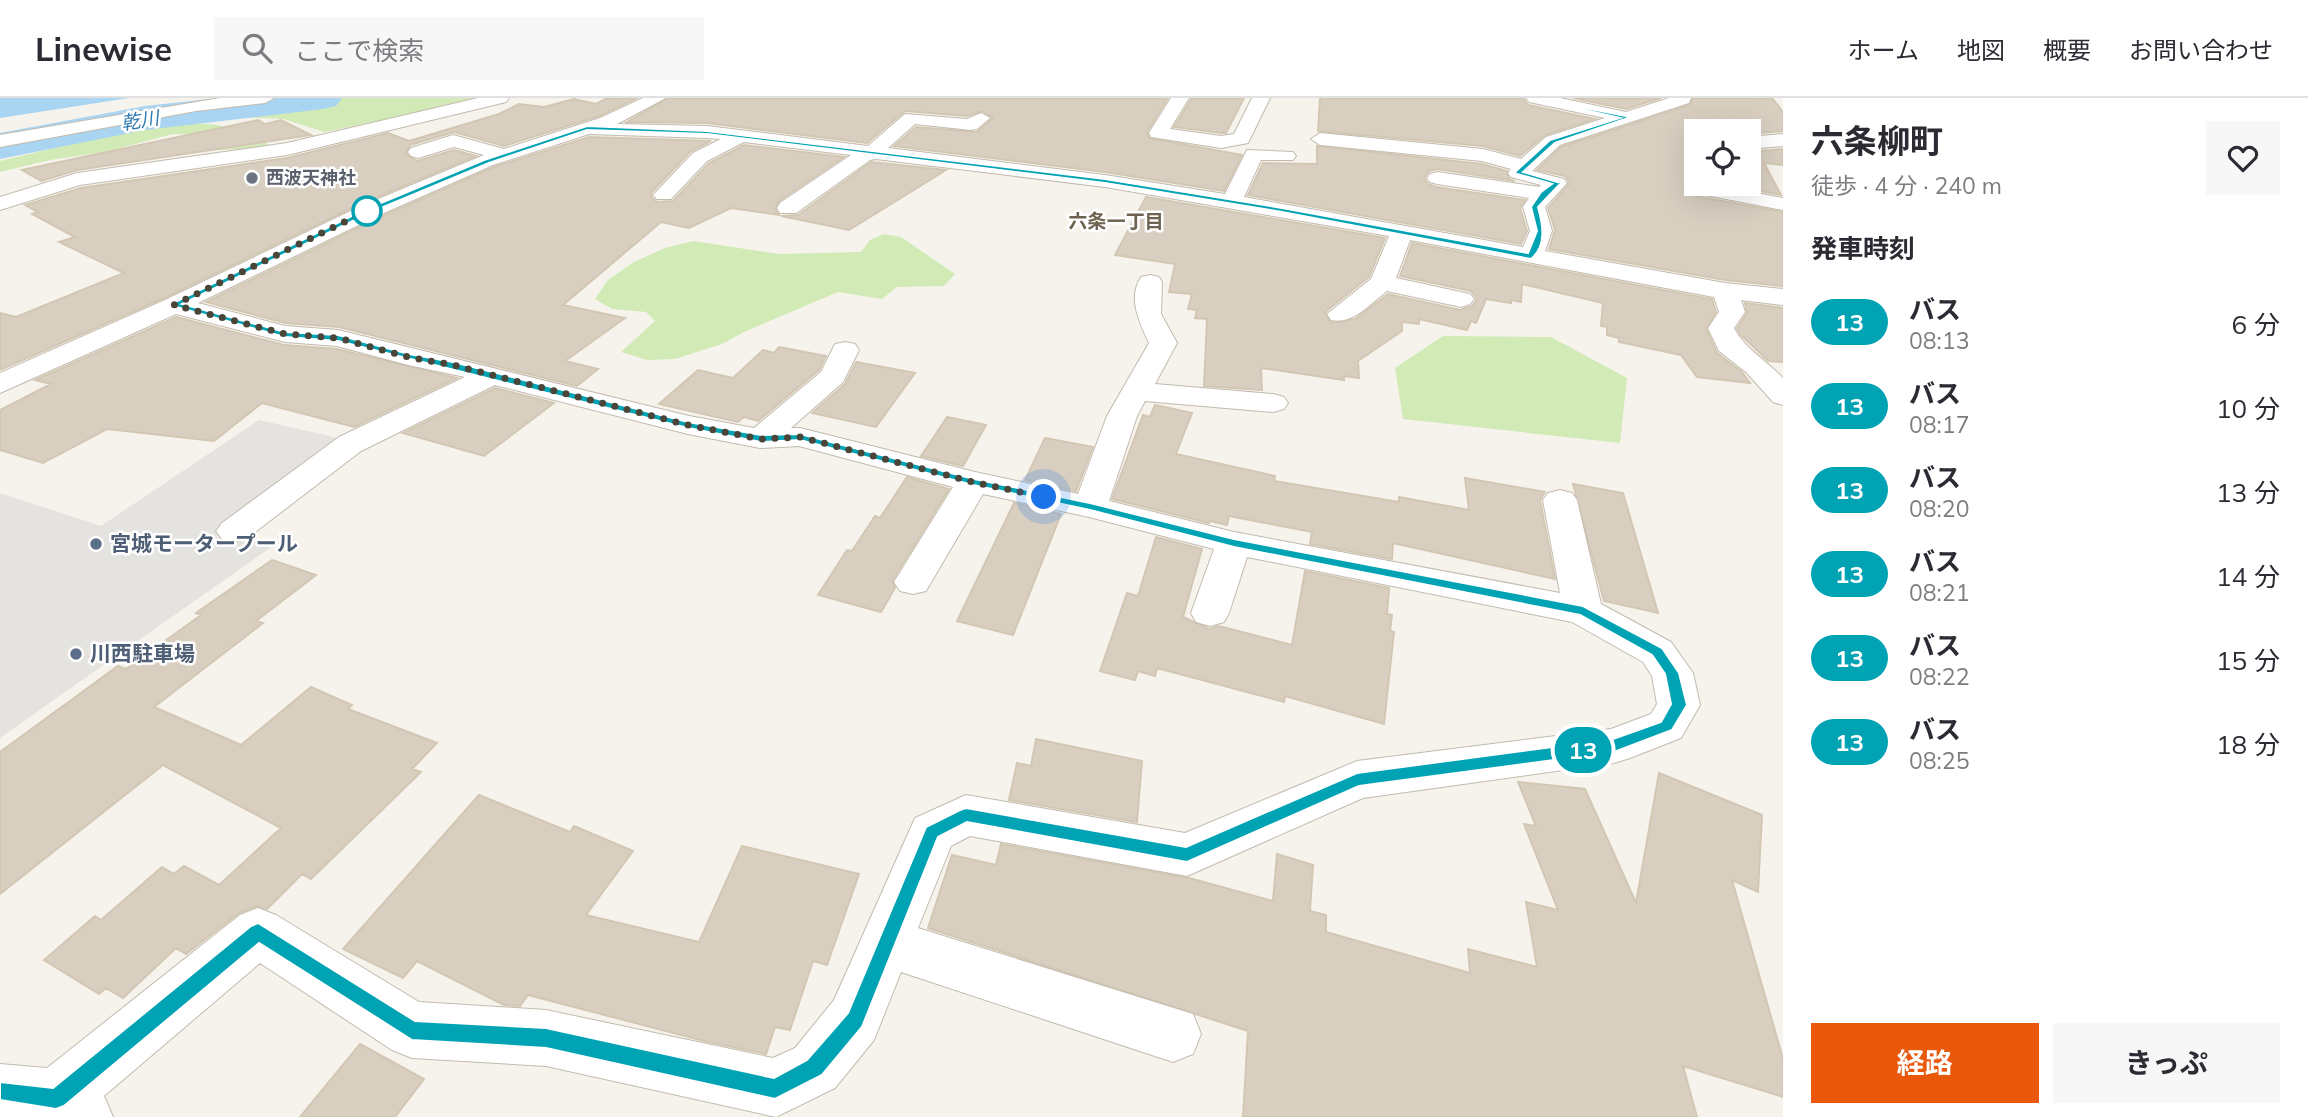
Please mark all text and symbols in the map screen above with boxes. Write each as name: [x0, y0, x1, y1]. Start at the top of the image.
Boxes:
search box: [214, 17, 704, 80]
text: Linewise: [35, 28, 172, 69]
icon: search: [238, 29, 276, 67]
text: ここで検索: [294, 34, 424, 67]
text: ホーム: [1848, 35, 1919, 65]
text: 地図: [1957, 35, 2005, 65]
text: 概要: [2043, 35, 2091, 65]
text: お問い合わせ: [2129, 35, 2273, 65]
water label: 乾川: [119, 105, 163, 135]
map controls: [1684, 119, 1761, 196]
button: locate: [1684, 119, 1761, 196]
text: 六条柳町: [1811, 120, 1943, 161]
button: heart: [2206, 121, 2280, 195]
place label: 西波天神社: [266, 166, 356, 189]
marker: 西波天神社: [244, 170, 260, 186]
text: 徒歩 · 4 分 · 240 m: [1811, 171, 2002, 200]
unlabelled marker: [352, 196, 382, 226]
district label: 六条一丁目: [1068, 209, 1164, 233]
text: 発車時刻: [1811, 232, 1915, 265]
text: バス: [1909, 293, 1961, 326]
text: 13: [1835, 307, 1864, 337]
text: 6 分: [2232, 308, 2280, 341]
text: 08:13: [1909, 326, 1969, 355]
text: バス: [1909, 377, 1961, 410]
text: 13: [1835, 391, 1864, 421]
text: 10 分: [2216, 392, 2280, 425]
text: 08:17: [1909, 410, 1969, 439]
text: バス: [1909, 461, 1961, 494]
text: 13: [1835, 475, 1864, 505]
text: 13 分: [2216, 476, 2280, 509]
your location: [1026, 479, 1061, 514]
text: 08:20: [1909, 494, 1969, 523]
place label: 宮城モータープール: [110, 530, 298, 556]
marker: 宮城モータープール: [88, 536, 104, 552]
text: バス: [1909, 545, 1961, 578]
text: 13: [1835, 559, 1864, 589]
text: 14 分: [2216, 560, 2280, 593]
text: 08:21: [1909, 578, 1969, 607]
text: バス: [1909, 629, 1961, 662]
place label: 川西駐車場: [90, 640, 195, 666]
text: 13: [1835, 643, 1864, 673]
text: 15 分: [2216, 644, 2280, 677]
marker: 川西駐車場: [68, 646, 84, 662]
text: 08:22: [1909, 662, 1969, 691]
text: バス: [1909, 713, 1961, 746]
line badge: 13: [1552, 727, 1614, 773]
text: 13: [1835, 727, 1864, 757]
text: 18 分: [2216, 728, 2280, 761]
text: 13: [1569, 735, 1597, 765]
text: 08:25: [1909, 746, 1969, 775]
button: 経路: [1811, 1023, 2039, 1103]
button: きっぷ: [2053, 1023, 2280, 1103]

